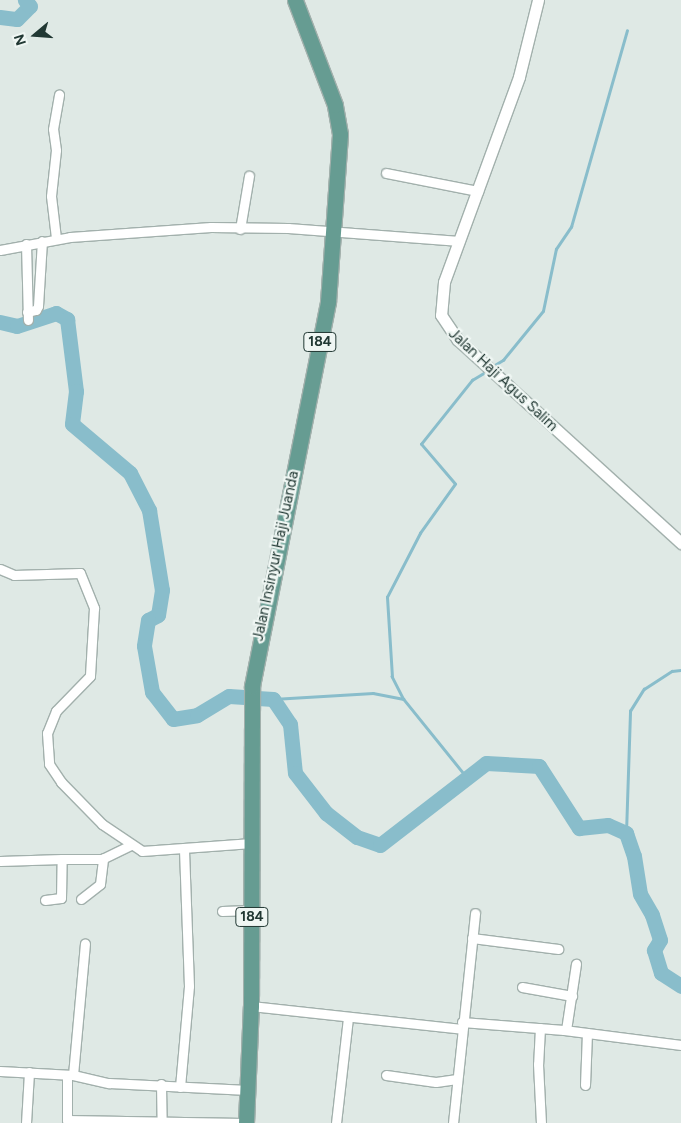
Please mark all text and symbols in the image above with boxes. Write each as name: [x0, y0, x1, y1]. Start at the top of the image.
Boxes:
north arrow: [10, 10, 60, 60]
text: N: [11, 32, 30, 48]
street label: Jalan Haji Agus Salim: [445, 325, 561, 435]
road number: 184: [302, 331, 338, 354]
street label: Jalan Insinyur Haji Juanda: [249, 469, 303, 643]
road number: 184: [234, 906, 270, 929]

